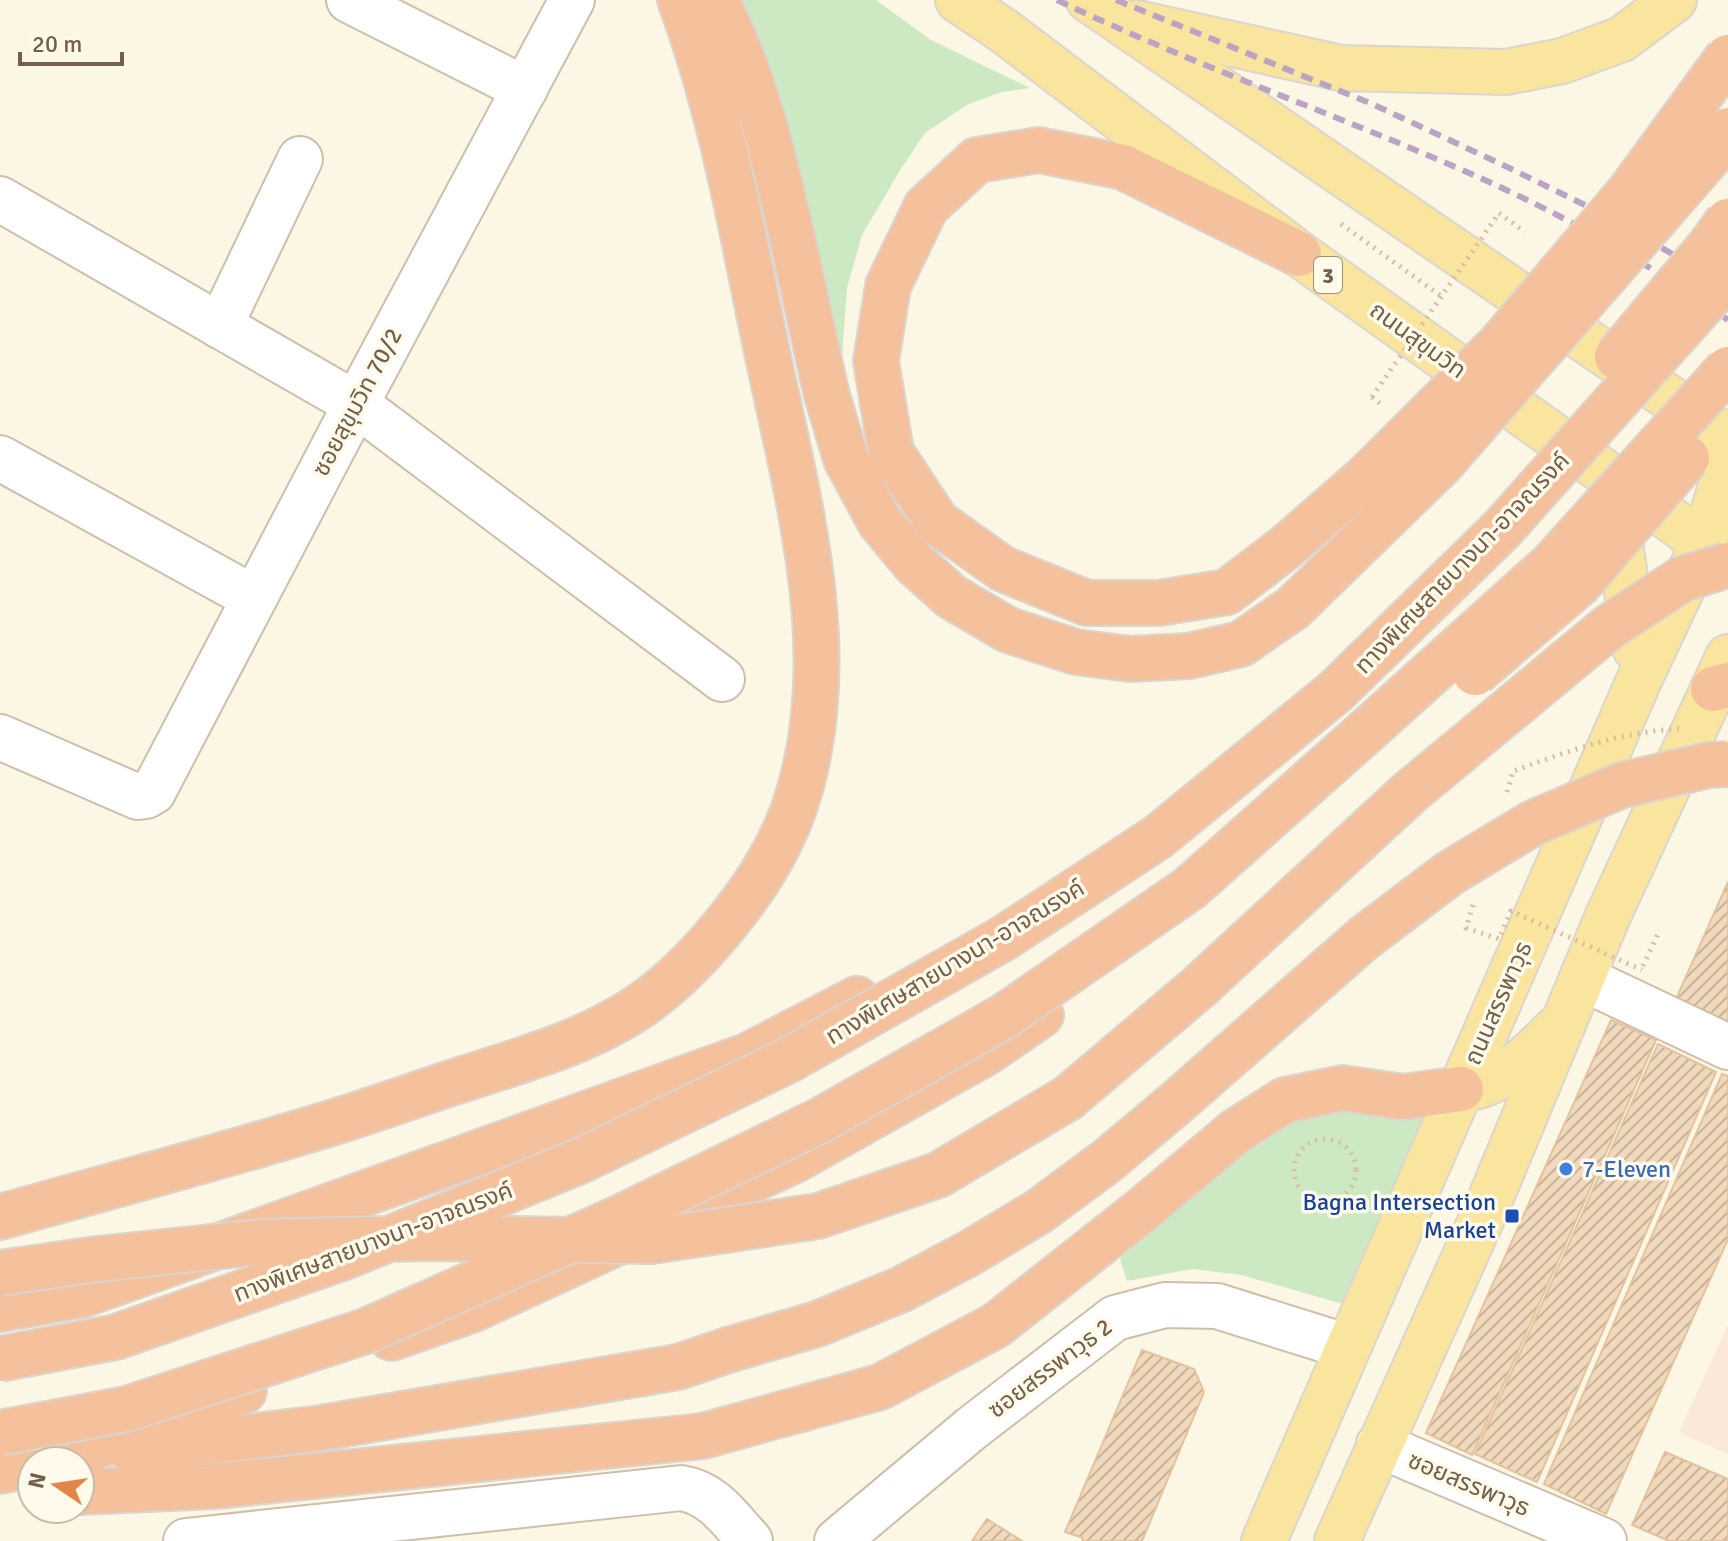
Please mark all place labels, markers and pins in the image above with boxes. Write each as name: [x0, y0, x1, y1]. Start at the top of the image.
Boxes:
place label: 7-Eleven: [1582, 1154, 1671, 1184]
marker: 7-Eleven: [1557, 1160, 1575, 1178]
place label: Bagna Intersection Market: [1303, 1187, 1496, 1245]
marker: Bagna Intersection Market: [1503, 1207, 1521, 1225]

